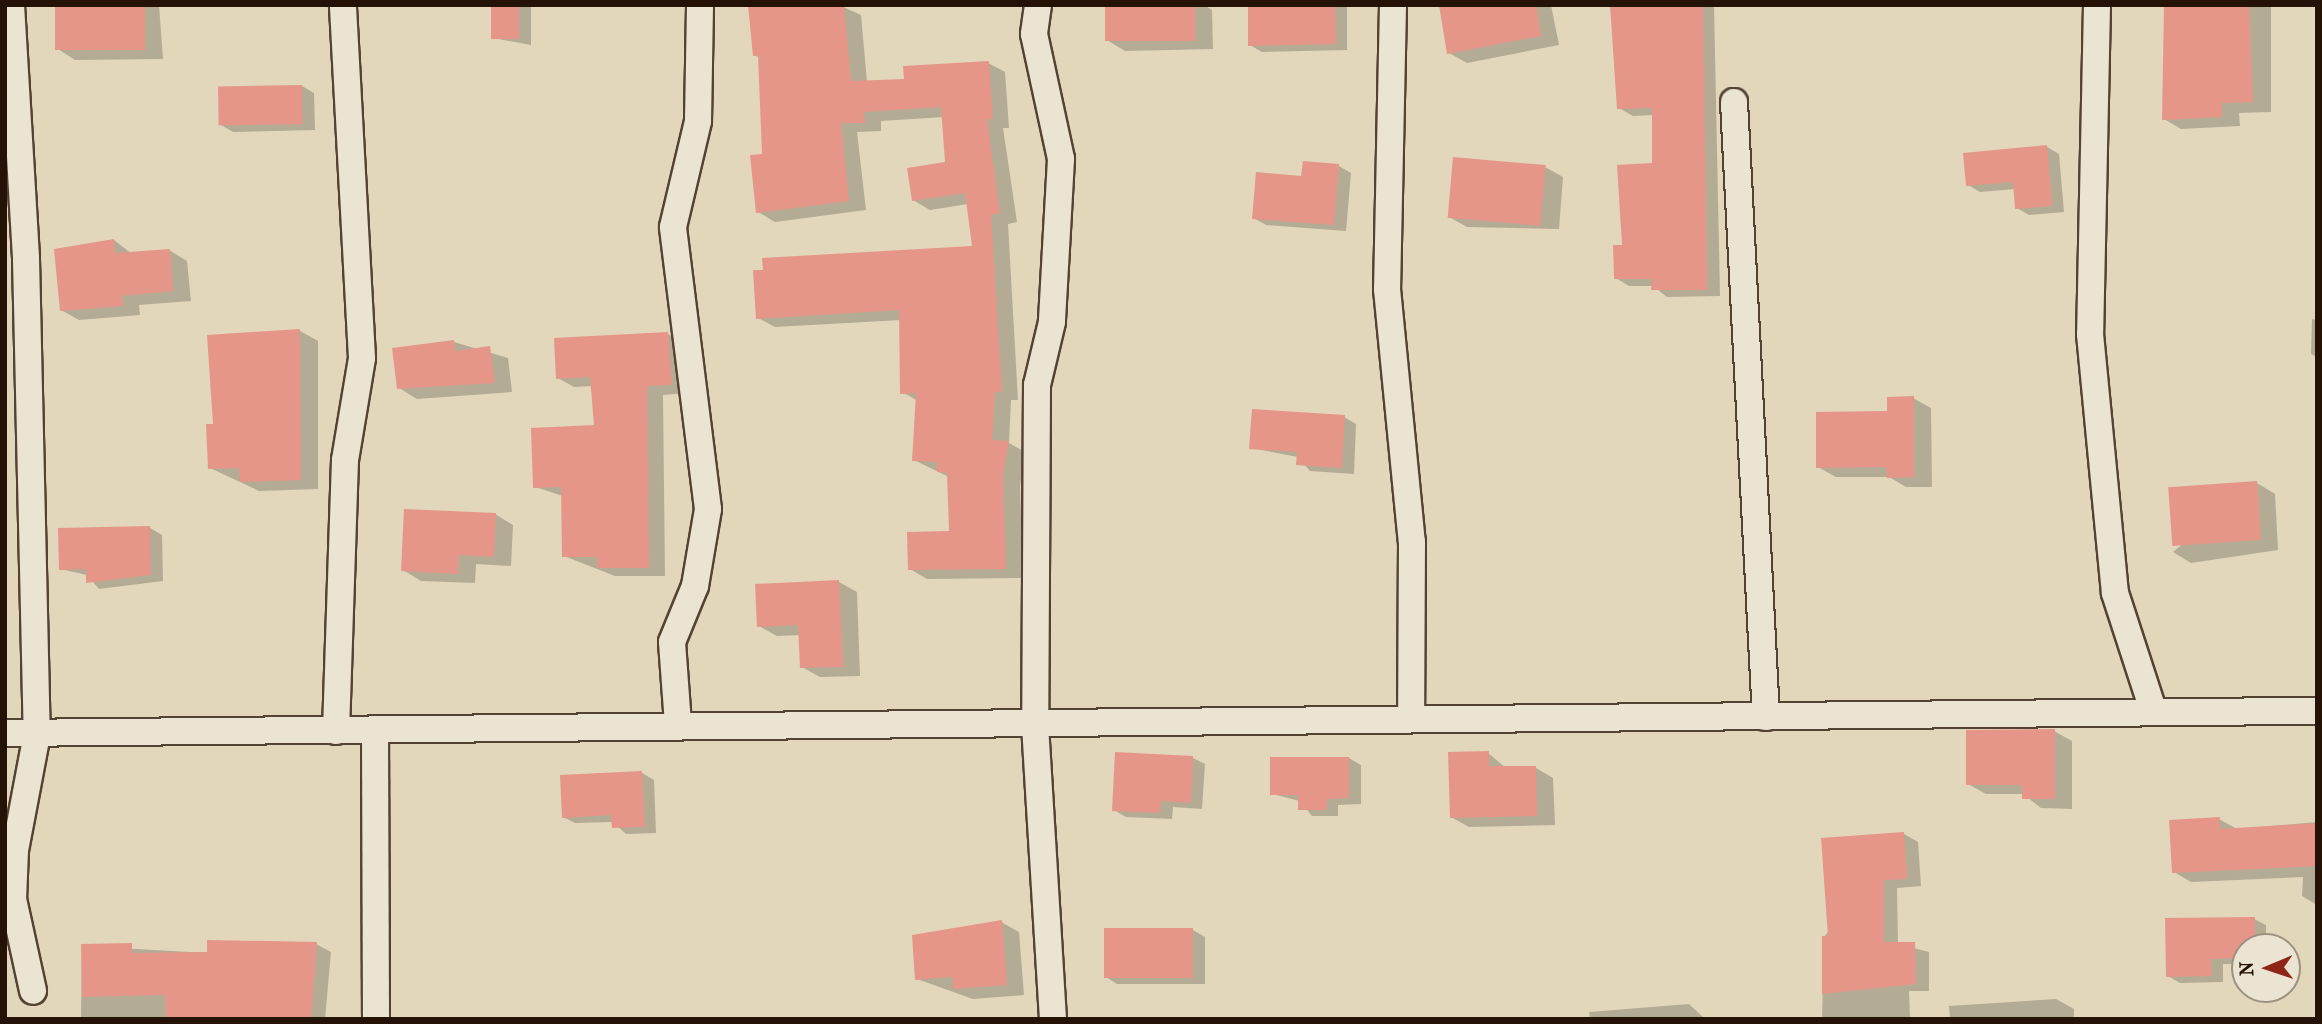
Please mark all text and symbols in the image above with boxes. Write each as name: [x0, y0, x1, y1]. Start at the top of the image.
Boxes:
north arrow: [2231, 933, 2301, 1003]
text: N: [2236, 961, 2258, 976]

